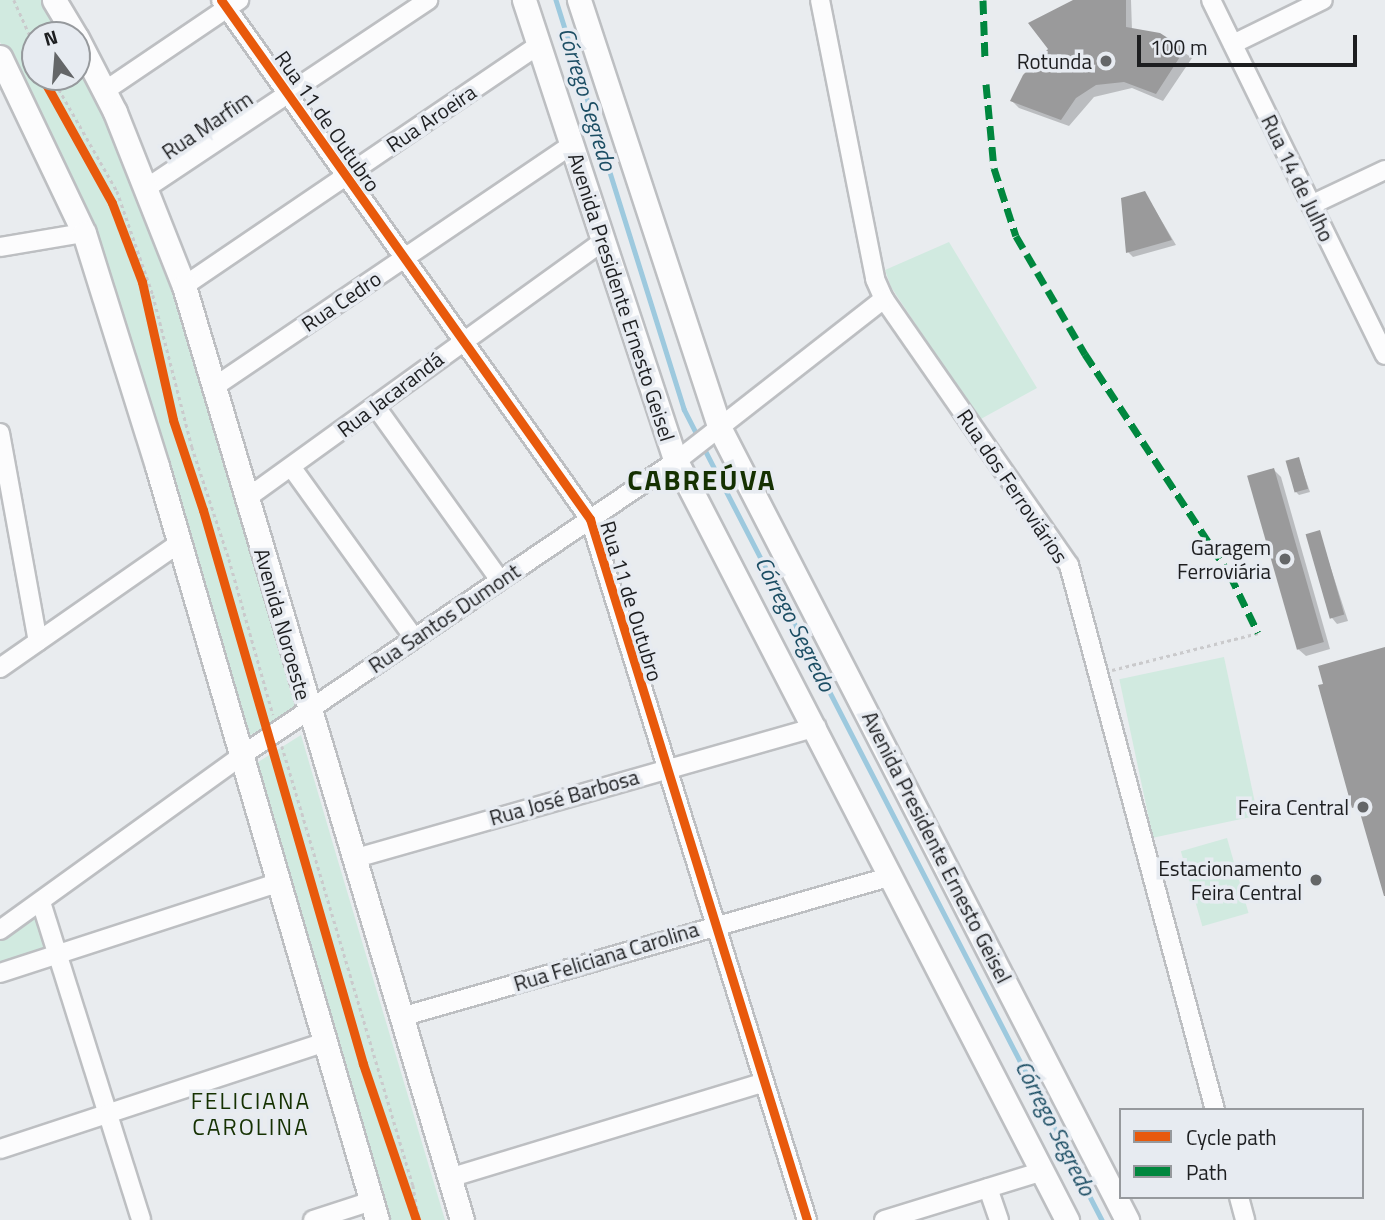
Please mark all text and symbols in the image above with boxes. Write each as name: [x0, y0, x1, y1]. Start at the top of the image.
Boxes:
north arrow: [21, 21, 91, 91]
scale bar: [1140, 21, 1360, 65]
text: N: [40, 22, 61, 53]
water label: Córrego Segredo: [552, 24, 622, 174]
text: 100 m: [1150, 31, 1207, 63]
street label: Rua 11 de Outubro: [270, 46, 386, 196]
place label: Rotunda: [1017, 48, 1092, 74]
marker: Rotunda: [1098, 53, 1114, 69]
street label: Rua Aroeira: [381, 79, 481, 157]
street label: Rua Marfim: [157, 86, 257, 164]
street label: Rua 14 de Julho: [1256, 110, 1340, 246]
street label: Avenida Presidente Ernesto Geisel: [563, 150, 681, 444]
street label: Rua Cedro: [297, 265, 385, 337]
street label: Rua Jacarandá: [332, 346, 448, 442]
street label: Rua dos Ferroviários: [952, 404, 1074, 568]
district label: CABREÚVA: [628, 463, 776, 497]
street label: Rua 11 de Outubro: [596, 518, 668, 684]
place label: Garagem Ferroviária: [1177, 534, 1271, 584]
street label: Avenida Noroeste: [249, 545, 317, 703]
marker: Garagem Ferroviária: [1277, 551, 1293, 567]
water label: Córrego Segredo: [749, 552, 841, 696]
street label: Rua Santos Dumont: [364, 558, 524, 678]
street label: Avenida Presidente Ernesto Geisel: [857, 707, 1017, 987]
street label: Rua José Barbosa: [486, 764, 642, 830]
place label: Feira Central: [1238, 794, 1349, 820]
marker: Feira Central: [1355, 799, 1371, 815]
place label: Estacionamento Feira Central: [1158, 855, 1302, 905]
marker: Estacionamento Feira Central: [1308, 872, 1324, 888]
street label: Rua Feliciana Carolina: [511, 916, 701, 996]
water label: Córrego Segredo: [1009, 1056, 1101, 1200]
district label: FELICIANA CAROLINA: [192, 1087, 310, 1141]
legend: [1119, 1108, 1364, 1199]
text: Cycle path: [1186, 1121, 1277, 1153]
text: Path: [1186, 1156, 1228, 1188]

